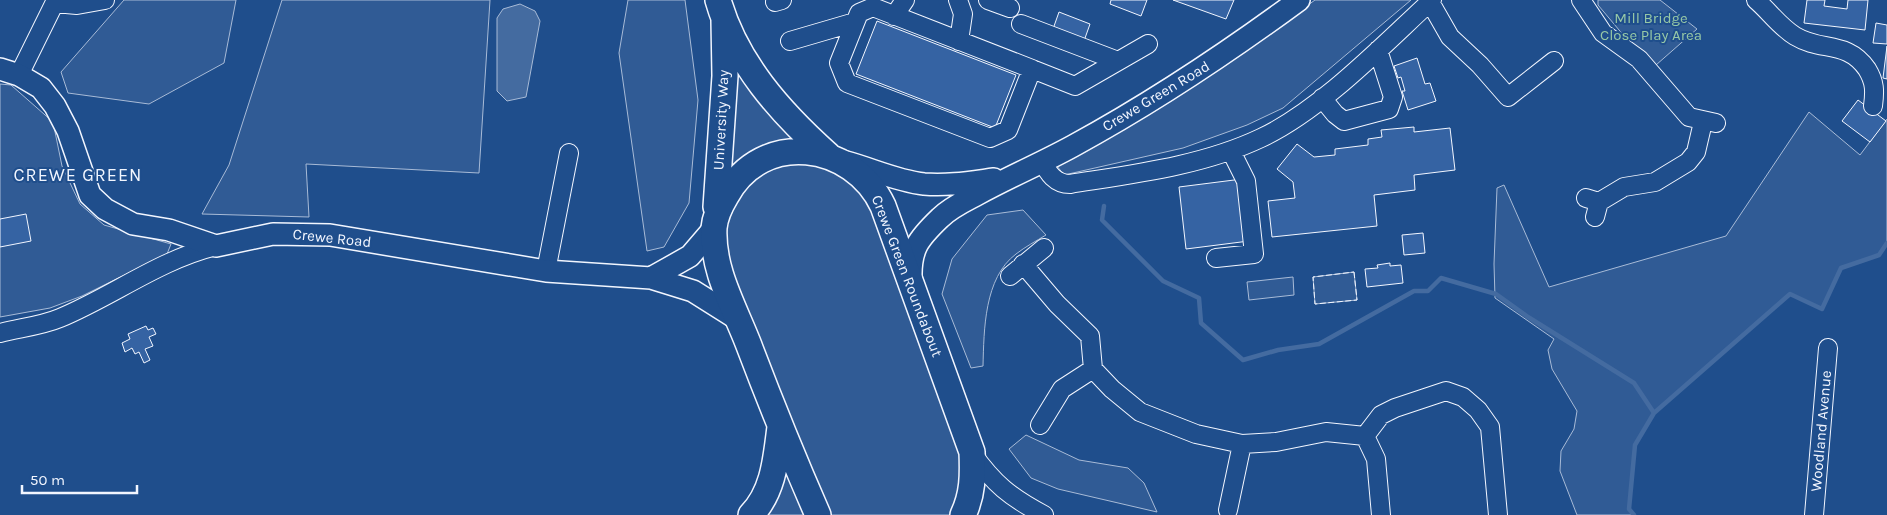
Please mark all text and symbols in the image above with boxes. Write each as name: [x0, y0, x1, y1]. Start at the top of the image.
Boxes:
park label: Mill Bridge Close Play Area: [1600, 9, 1702, 44]
street label: Crewe Green Road: [1099, 57, 1213, 135]
street label: University Way: [709, 69, 733, 171]
district label: CREWE GREEN: [14, 164, 142, 186]
street label: Crewe Green Roundabout: [868, 192, 946, 360]
street label: Crewe Road: [292, 225, 372, 251]
street label: Woodland Avenue: [1807, 370, 1835, 492]
scale bar: [22, 462, 138, 494]
text: 50 m: [30, 471, 65, 489]

